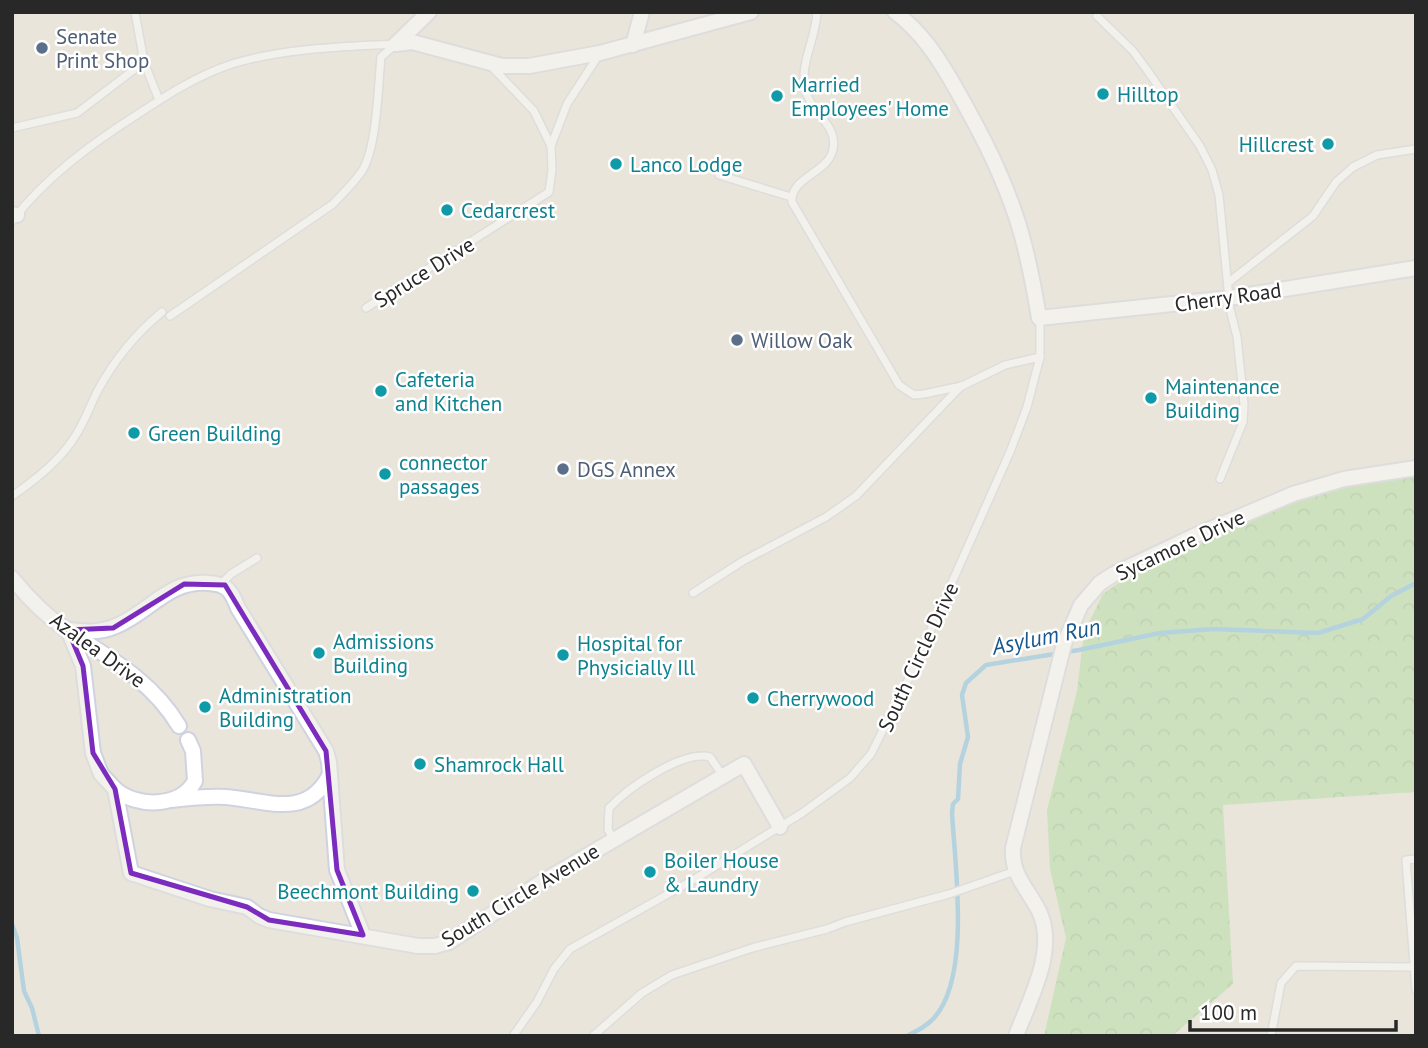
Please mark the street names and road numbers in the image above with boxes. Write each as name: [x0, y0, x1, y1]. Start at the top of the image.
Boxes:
street label: Spruce Drive: [369, 231, 479, 313]
street label: Cherry Road: [1173, 276, 1283, 318]
street label: Sycamore Drive: [1111, 503, 1249, 587]
street label: South Circle Drive: [872, 578, 964, 736]
street label: Azalea Drive: [45, 606, 151, 694]
street label: South Circle Avenue: [436, 837, 604, 953]

